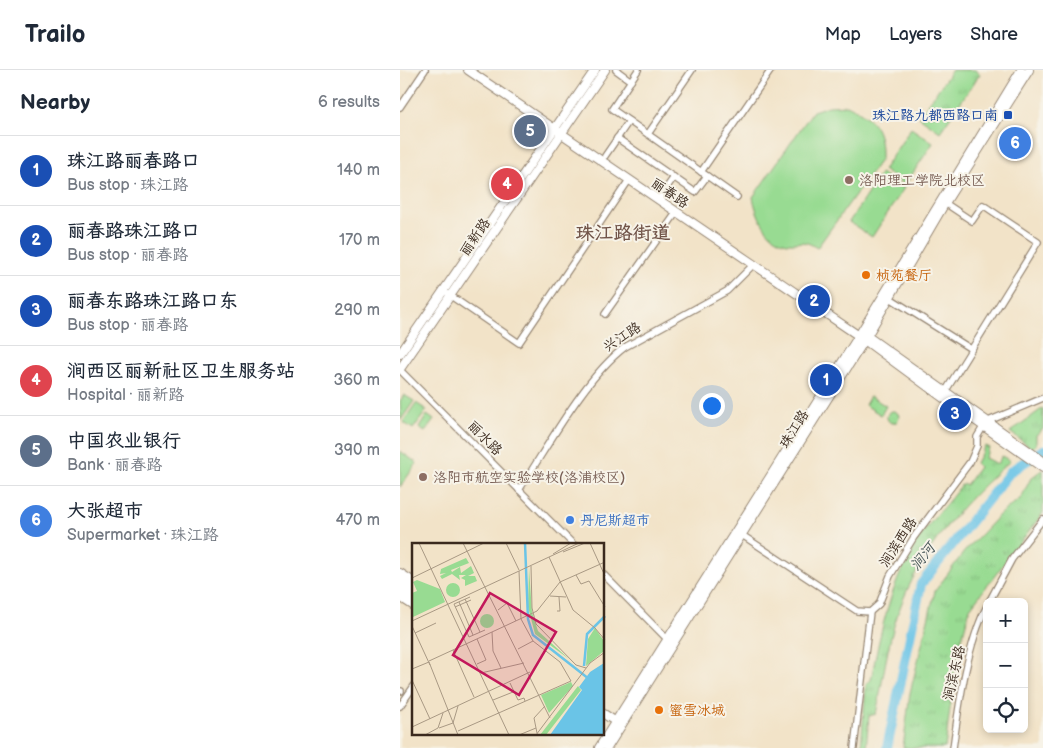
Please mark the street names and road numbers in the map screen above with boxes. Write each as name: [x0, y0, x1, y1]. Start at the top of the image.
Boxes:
street label: 丽春路: [648, 174, 692, 212]
street label: 丽新路: [456, 215, 494, 259]
street label: 兴江路: [600, 318, 644, 356]
street label: 珠江路: [776, 407, 812, 451]
street label: 丽水路: [464, 417, 506, 459]
street label: 涧滨西路: [876, 514, 920, 570]
street label: 涧滨东路: [939, 644, 969, 702]

